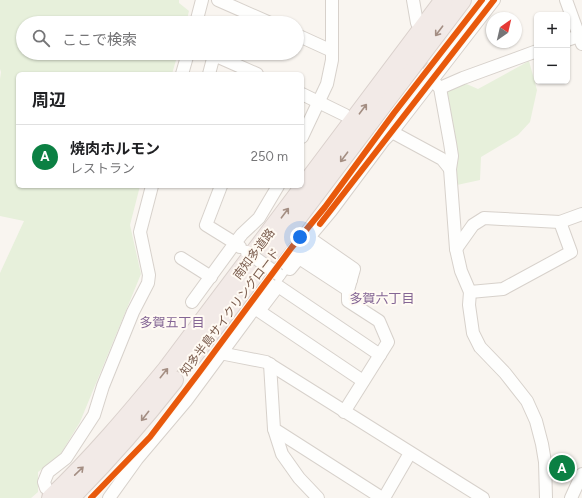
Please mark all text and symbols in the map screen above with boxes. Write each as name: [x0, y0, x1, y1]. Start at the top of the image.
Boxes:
north arrow: [486, 12, 522, 48]
map controls: [534, 12, 570, 84]
button: +: [534, 12, 570, 48]
search box: [16, 16, 304, 60]
one-way arrow: [434, 26, 443, 37]
icon: search: [30, 27, 52, 49]
text: ここで検索: [62, 31, 137, 49]
button: −: [534, 48, 570, 84]
text: 周辺: [32, 90, 66, 110]
one-way arrow: [359, 104, 367, 115]
text: 焼肉ホルモン: [70, 140, 160, 158]
text: A: [40, 149, 50, 164]
text: 250 m: [251, 149, 288, 164]
one-way arrow: [339, 152, 348, 163]
text: レストラン: [70, 161, 135, 176]
one-way arrow: [281, 208, 289, 219]
street label: 南知多道路: [230, 226, 278, 282]
your location: [290, 227, 310, 247]
street label: 知多半島サイクリングロード: [178, 246, 282, 378]
district label: 多賀六丁目: [349, 291, 415, 306]
district label: 多賀五丁目: [139, 315, 205, 330]
one-way arrow: [160, 367, 169, 378]
one-way arrow: [141, 411, 150, 422]
pin: A: [549, 453, 575, 483]
one-way arrow: [74, 466, 84, 476]

